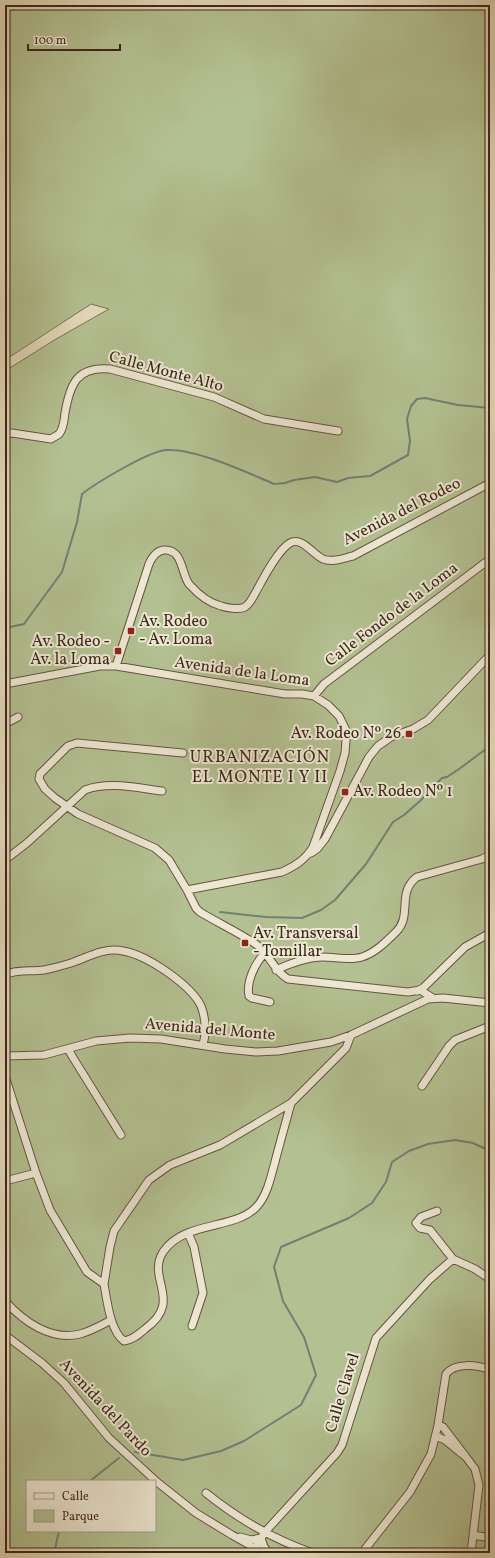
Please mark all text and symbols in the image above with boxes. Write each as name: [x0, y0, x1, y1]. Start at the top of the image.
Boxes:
scale bar: [28, 26, 120, 52]
text: 100 m: [34, 33, 67, 49]
street label: Calle Monte Alto: [106, 346, 226, 398]
street label: Avenida del Rodeo: [339, 473, 465, 551]
street label: Calle Fondo de la Loma: [321, 558, 463, 672]
place label: Av. Rodeo - Av. Loma: [139, 611, 213, 651]
marker: Av. Rodeo - Av. Loma: [126, 626, 136, 636]
place label: Av. Rodeo - Av. la Loma: [30, 631, 110, 671]
marker: Av. Rodeo - Av. la Loma: [113, 646, 123, 656]
street label: Avenida de la Loma: [173, 652, 311, 692]
place label: Av. Rodeo Nº 26: [291, 723, 401, 745]
marker: Av. Rodeo Nº 26: [404, 729, 414, 739]
district label: URBANIZACIÓN EL MONTE I Y II: [190, 746, 330, 789]
place label: Av. Rodeo Nº 1: [353, 781, 453, 803]
marker: Av. Rodeo Nº 1: [340, 787, 350, 797]
place label: Av. Transversal - Tomillar: [253, 923, 359, 963]
marker: Av. Transversal - Tomillar: [240, 938, 250, 948]
street label: Avenida del Monte: [144, 1013, 276, 1047]
street label: Calle Clavel: [320, 1350, 366, 1435]
street label: Avenida del Pardo: [54, 1354, 156, 1462]
legend: [26, 1480, 156, 1532]
text: Calle: [62, 1489, 89, 1505]
text: Parque: [62, 1509, 99, 1525]

